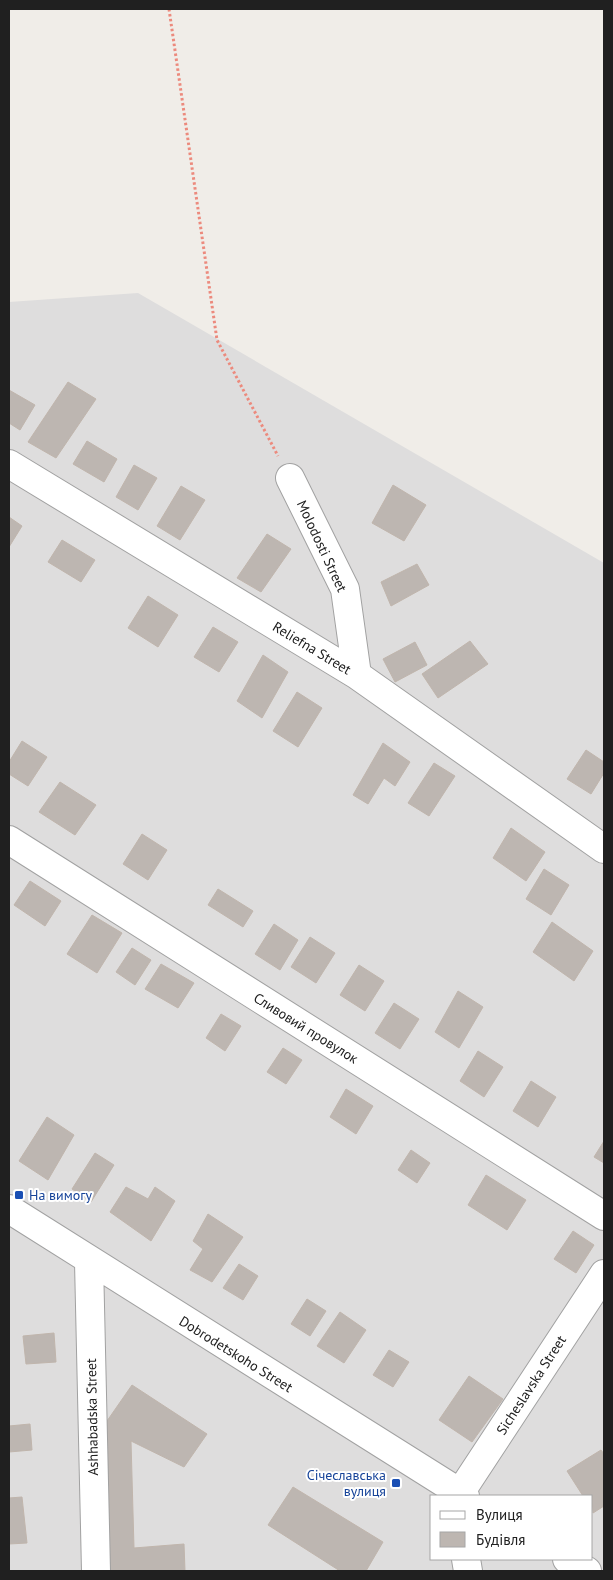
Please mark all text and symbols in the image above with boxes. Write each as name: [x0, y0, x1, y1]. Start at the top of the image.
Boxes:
street label: Molodosti Street: [293, 497, 351, 595]
street label: Reliefna Street: [270, 618, 355, 679]
street label: Сливовий провулок: [250, 989, 362, 1068]
place label: На вимогу: [29, 1186, 92, 1204]
marker: На вимогу: [13, 1189, 25, 1201]
street label: Dobrodetskoho Street: [176, 1312, 296, 1396]
street label: Sicheslavska Street: [492, 1332, 570, 1438]
street label: Ashhabadska Street: [82, 1358, 102, 1476]
place label: Січеславська вулиця: [307, 1466, 386, 1500]
marker: Січеславська вулиця: [390, 1477, 402, 1489]
legend: [430, 1495, 593, 1560]
text: Вулиця: [476, 1505, 523, 1524]
text: Будівля: [476, 1530, 525, 1549]

